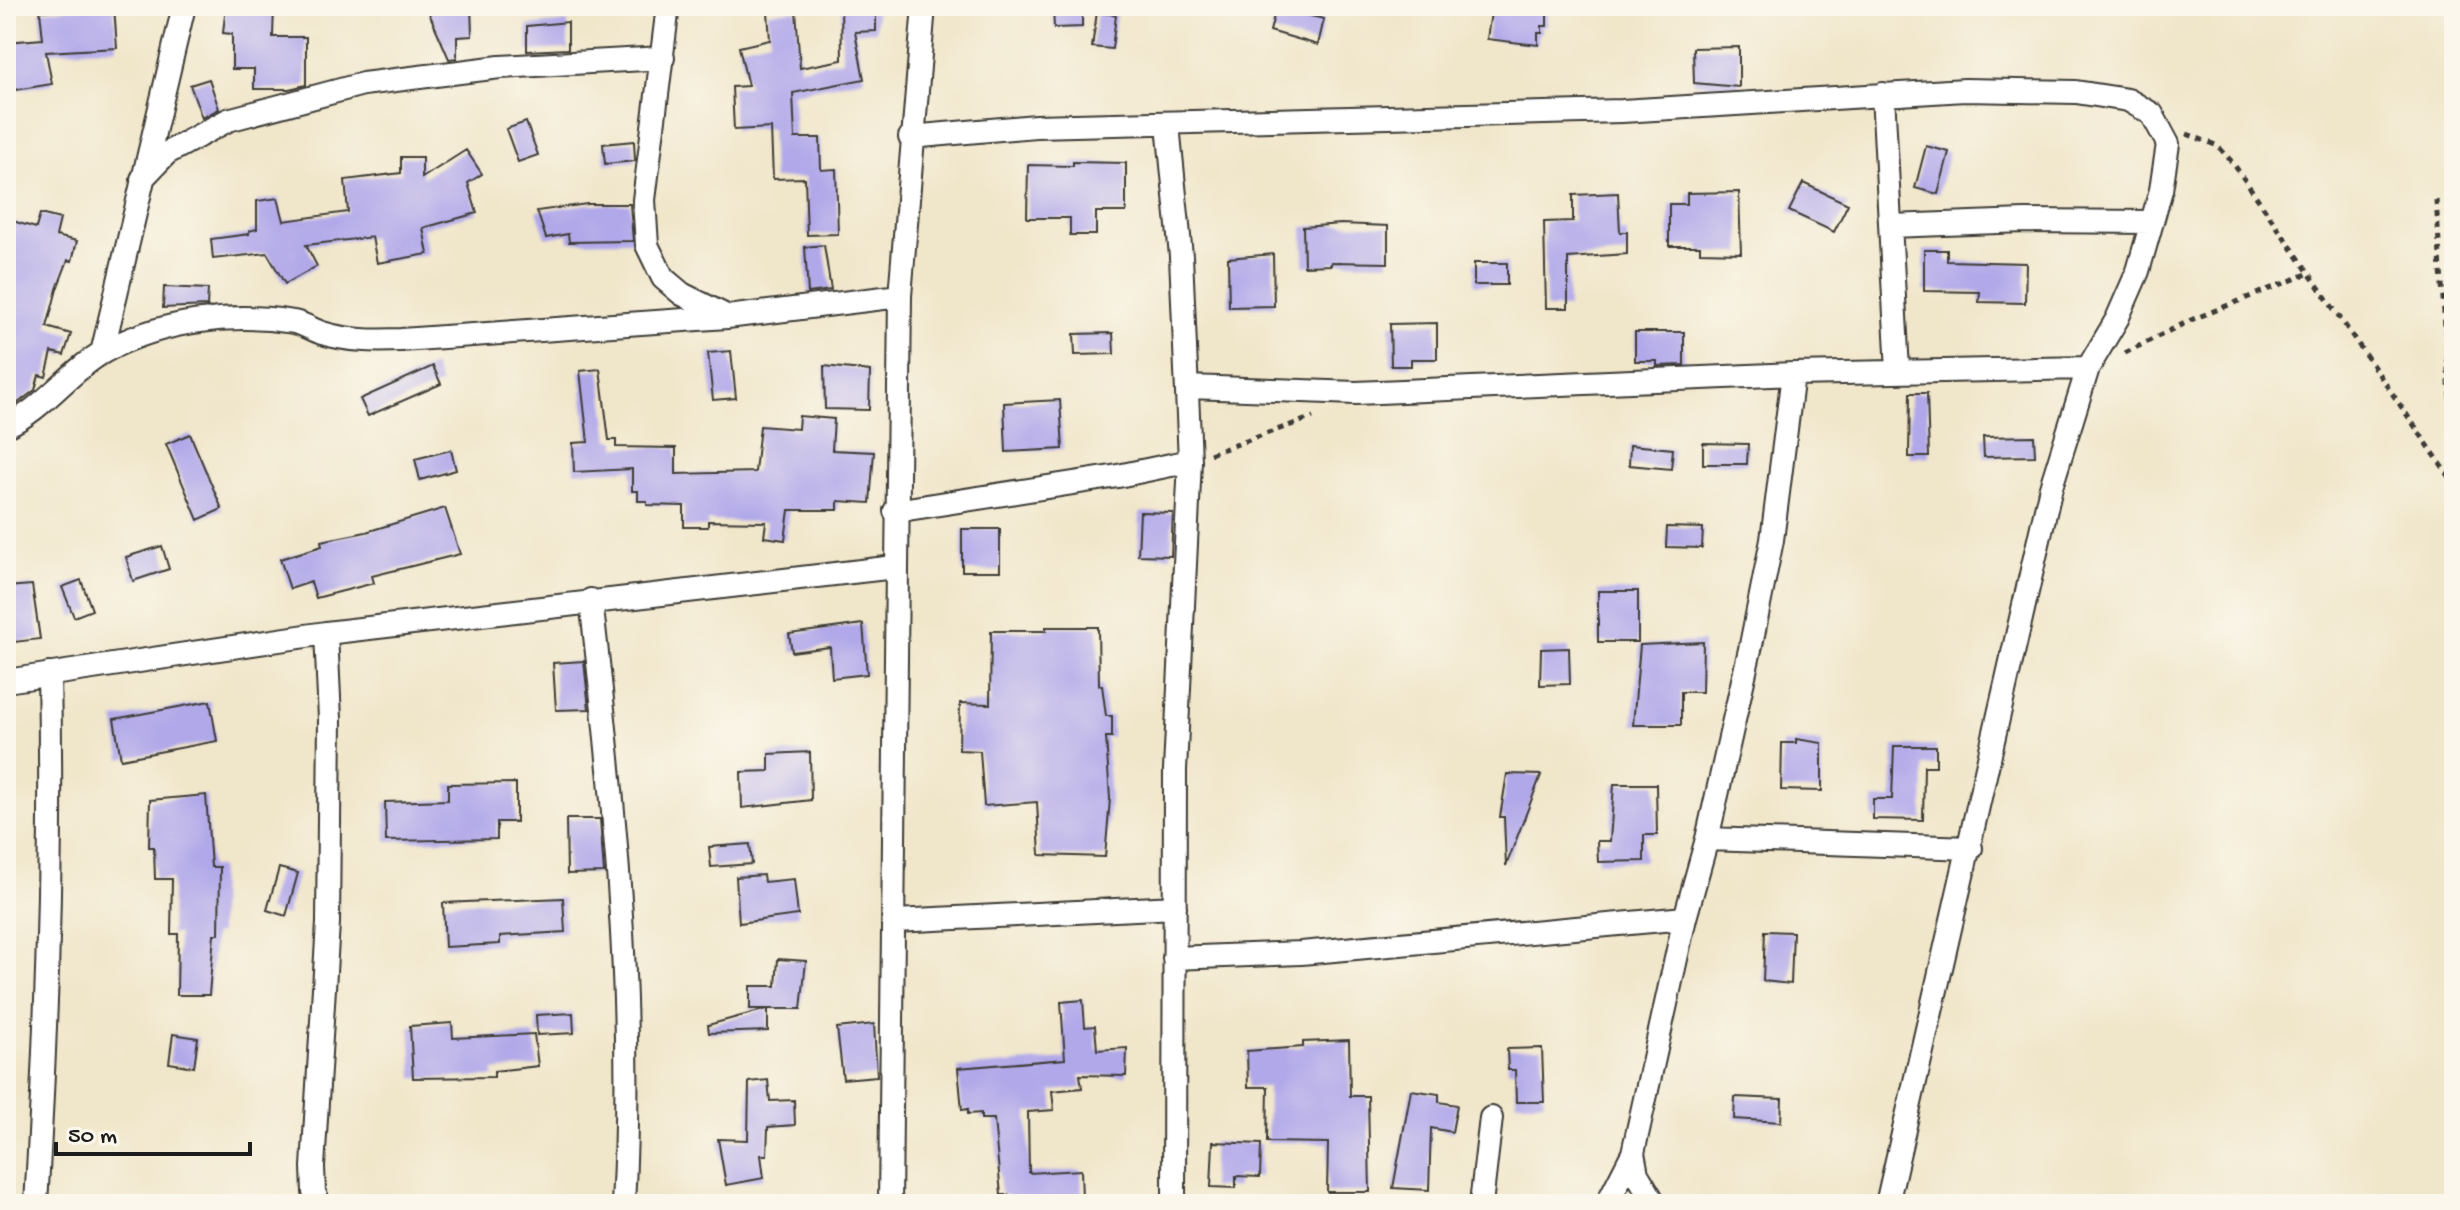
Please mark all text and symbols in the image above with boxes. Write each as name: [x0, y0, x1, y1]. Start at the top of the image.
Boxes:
scale bar: [56, 1106, 250, 1156]
text: 50 m: [68, 1123, 117, 1152]

